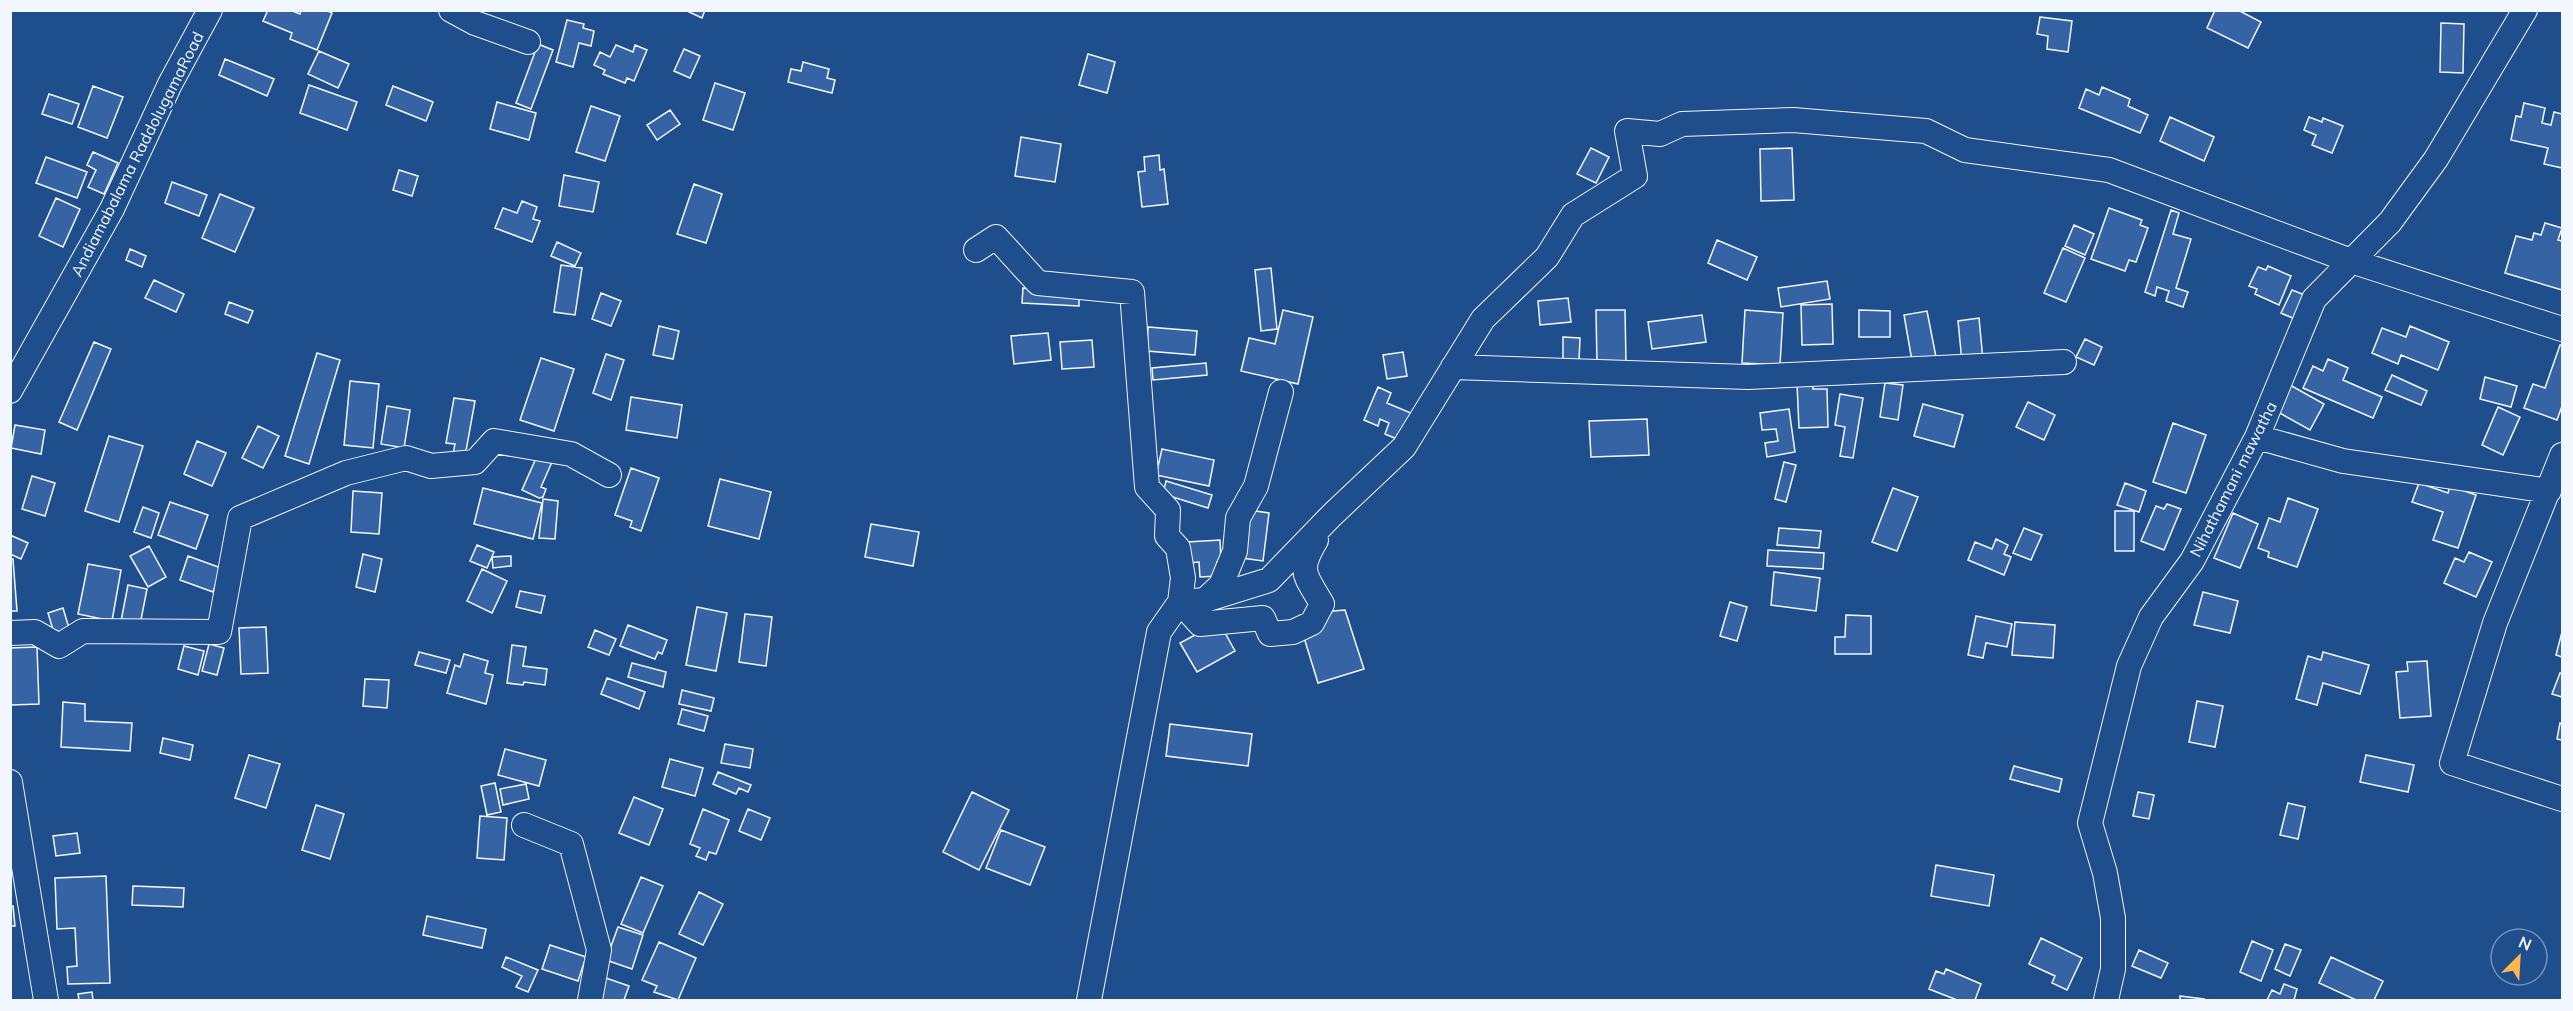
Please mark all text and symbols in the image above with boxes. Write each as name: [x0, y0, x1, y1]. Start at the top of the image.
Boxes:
street label: Andiamabalama RaddolugamaRoad: [66, 28, 208, 280]
street label: Nihathamani mawatha: [2185, 398, 2281, 560]
north arrow: [2489, 927, 2549, 987]
text: N: [2516, 932, 2535, 955]

